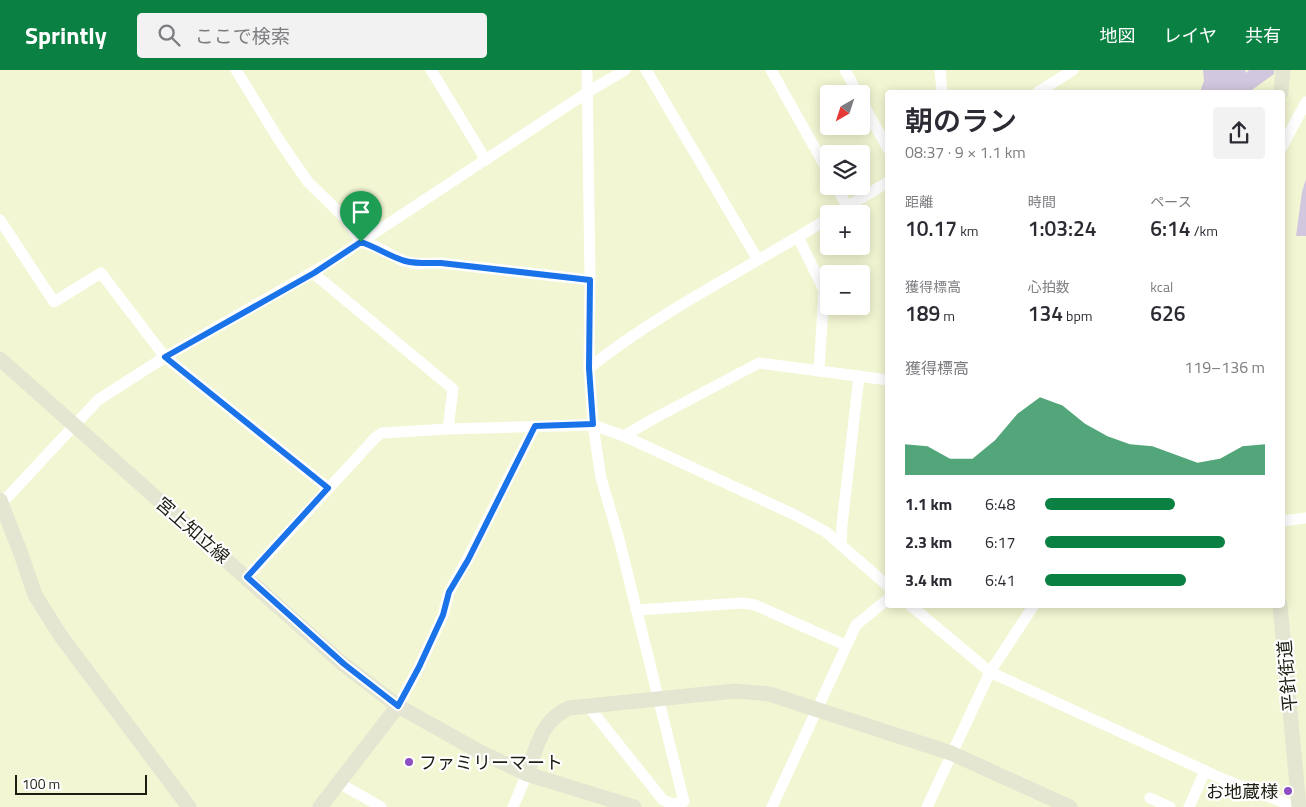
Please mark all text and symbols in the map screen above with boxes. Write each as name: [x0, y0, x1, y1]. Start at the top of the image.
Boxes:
search box: [137, 13, 487, 58]
text: Sprintly: [25, 17, 107, 53]
icon: search: [155, 21, 183, 49]
text: ここで検索: [195, 21, 290, 50]
text: 地図: [1100, 22, 1136, 49]
text: レイヤ: [1164, 22, 1217, 49]
text: 共有: [1245, 22, 1281, 49]
north arrow: [820, 85, 870, 135]
map controls: [820, 85, 870, 315]
text: 朝のラン: [905, 99, 1017, 142]
button: share: [1213, 107, 1265, 159]
text: 08:37 · 9 × 1.1 km: [905, 140, 1026, 164]
button: layers: [820, 145, 870, 195]
pin: [340, 191, 382, 242]
text: 距離: [905, 191, 933, 212]
text: 時間: [1028, 191, 1056, 212]
text: ペース: [1150, 191, 1192, 212]
icon: arrive: [347, 198, 375, 226]
button: +: [820, 205, 870, 255]
text: 10.17: [905, 212, 957, 244]
text: 1:03:24: [1028, 212, 1097, 244]
text: 6:14: [1150, 212, 1191, 244]
text: km: [957, 220, 979, 241]
text: /km: [1191, 220, 1218, 241]
button: −: [820, 265, 870, 315]
text: 獲得標高: [905, 276, 961, 297]
text: 心拍数: [1028, 276, 1070, 297]
text: kcal: [1150, 276, 1173, 297]
text: 189: [905, 297, 940, 329]
text: 134: [1028, 297, 1063, 329]
text: 626: [1150, 297, 1186, 329]
text: m: [940, 305, 955, 326]
text: bpm: [1063, 305, 1092, 326]
text: 119–136 m: [1184, 355, 1265, 379]
text: 獲得標高: [905, 356, 969, 380]
street label: 宮上知立線: [150, 490, 236, 570]
text: 1.1 km: [905, 492, 952, 516]
text: 6:48: [985, 492, 1015, 516]
text: 2.3 km: [905, 530, 952, 554]
text: 6:17: [985, 530, 1015, 554]
text: 3.4 km: [905, 568, 952, 592]
text: 6:41: [985, 568, 1015, 592]
street label: 平針街道: [1270, 639, 1304, 713]
place label: ファミリーマート: [419, 749, 563, 776]
marker: ファミリーマート: [403, 756, 415, 768]
scale bar: [15, 772, 148, 795]
text: 100 m: [22, 773, 60, 794]
place label: お地蔵様: [1206, 778, 1278, 805]
marker: お地蔵様: [1282, 785, 1294, 797]

